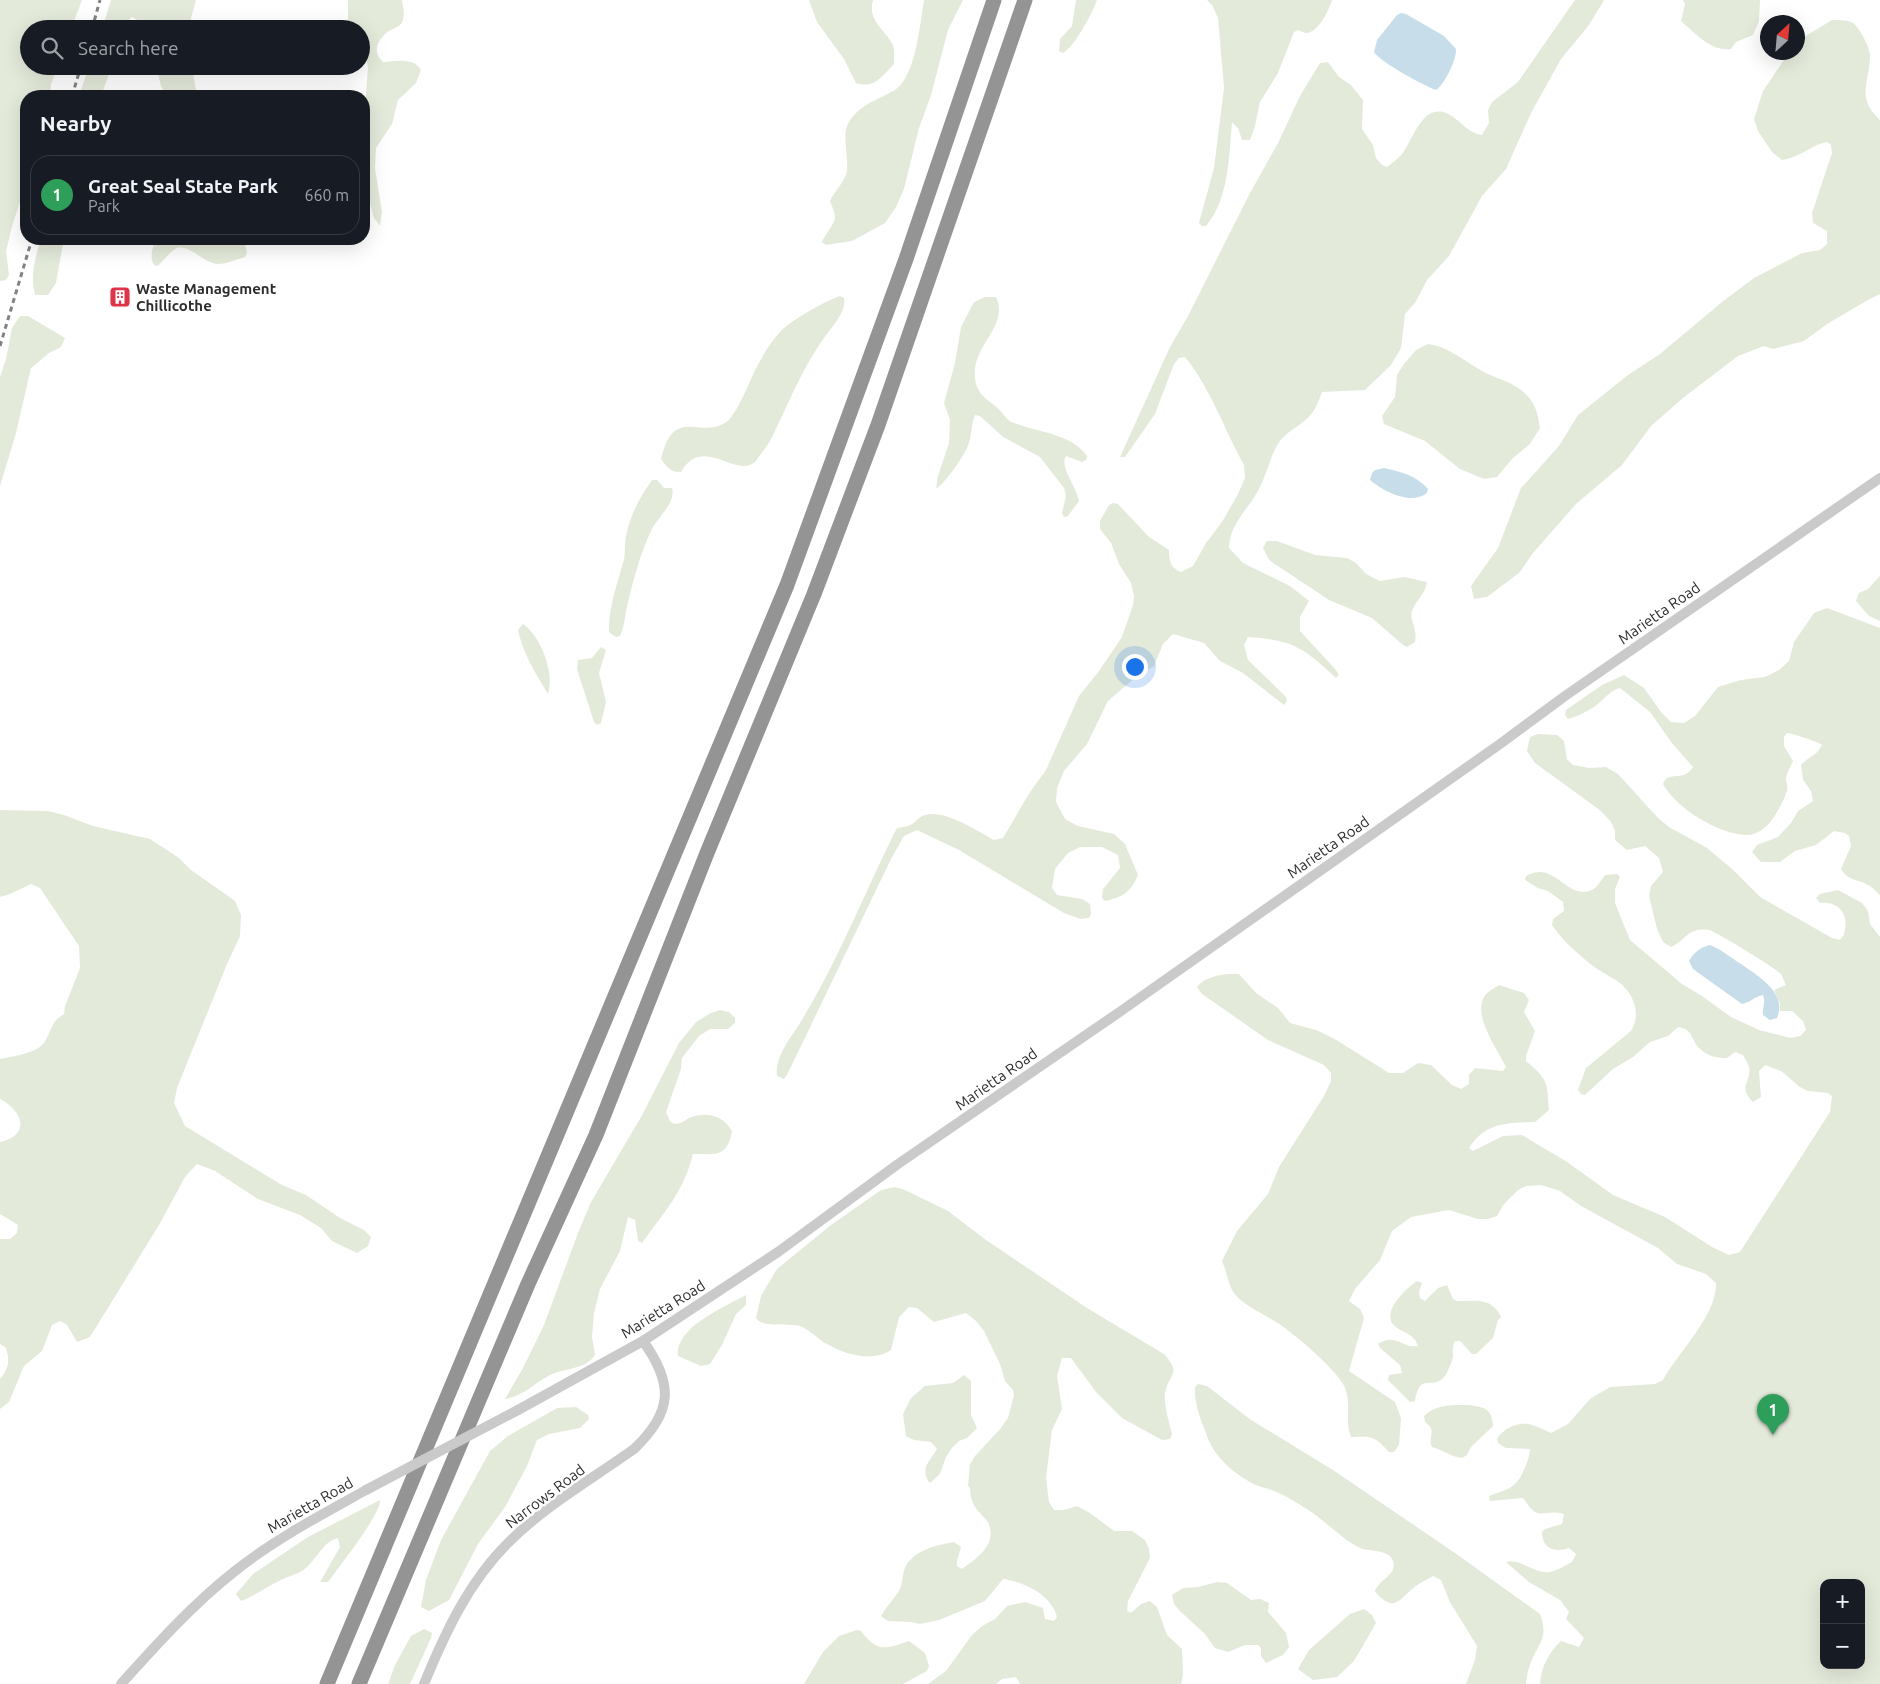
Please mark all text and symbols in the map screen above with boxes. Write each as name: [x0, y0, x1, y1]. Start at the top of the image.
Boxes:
north arrow: [1760, 15, 1805, 60]
search box: [20, 20, 370, 75]
icon: search: [38, 34, 66, 62]
text: Search here: [78, 37, 178, 59]
text: Nearby: [40, 111, 111, 135]
text: Great Seal State Park: [88, 175, 278, 197]
text: 1: [52, 186, 62, 204]
text: 660 m: [304, 186, 349, 204]
text: Park: [88, 197, 120, 215]
place label: Waste Management Chillicothe: [136, 280, 277, 314]
building icon: Waste Management Chillicothe: [108, 285, 132, 309]
street label: Marietta Road: [1615, 579, 1703, 647]
your location: [1122, 654, 1148, 680]
street label: Marietta Road: [1284, 813, 1372, 881]
street label: Marietta Road: [952, 1045, 1040, 1113]
street label: Marietta Road: [618, 1276, 708, 1342]
pin: 1: [1757, 1394, 1789, 1435]
street label: Narrows Road: [502, 1461, 588, 1531]
street label: Marietta Road: [264, 1474, 356, 1536]
map controls: [1820, 1579, 1865, 1669]
button: +: [1820, 1579, 1865, 1624]
button: −: [1820, 1624, 1865, 1669]

